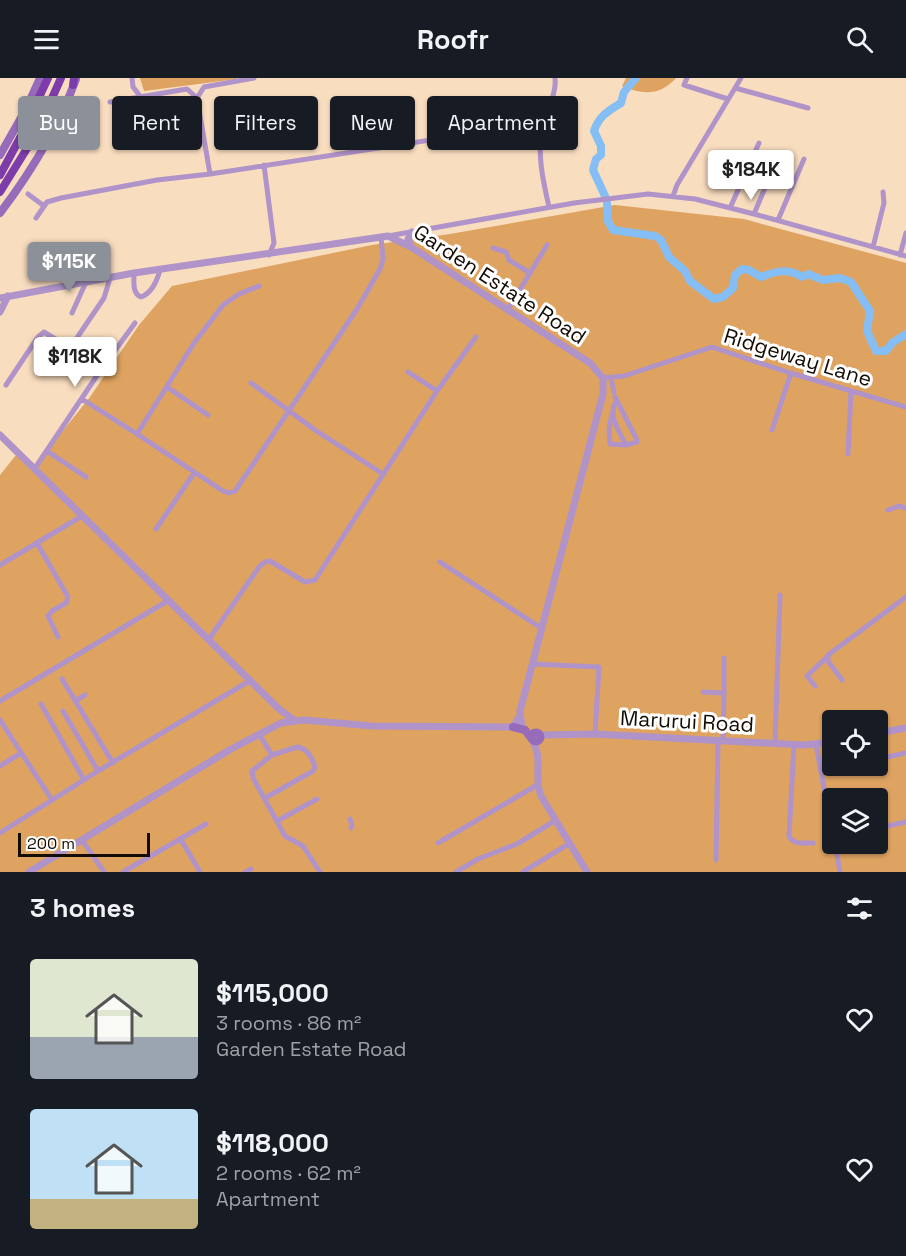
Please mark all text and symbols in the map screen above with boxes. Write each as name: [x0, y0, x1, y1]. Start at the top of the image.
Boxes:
text: Roofr: [417, 22, 489, 57]
icon: menu: [30, 23, 63, 56]
icon: search: [843, 23, 876, 56]
chip: Buy: [18, 96, 100, 150]
chip: Rent: [112, 96, 202, 150]
chip: Filters: [214, 96, 318, 150]
chip: New: [330, 96, 415, 150]
chip: Apartment: [427, 96, 578, 150]
pin: $184K: [709, 150, 793, 201]
text: $184K: [722, 156, 780, 182]
street label: Garden Estate Road: [409, 218, 591, 350]
pin: $115K: [27, 242, 111, 293]
text: $115K: [42, 248, 96, 274]
street label: Ridgeway Lane: [721, 322, 875, 392]
pin: $118K: [33, 337, 117, 388]
text: $118K: [48, 343, 102, 369]
street label: Marurui Road: [619, 704, 755, 738]
map controls: [822, 710, 888, 854]
button: locate: [822, 710, 888, 776]
button: layers: [822, 788, 888, 854]
scale bar: [18, 830, 150, 858]
text: 200 m: [27, 833, 75, 854]
text: 3 homes: [30, 891, 135, 925]
icon: filters: [843, 892, 876, 925]
text: $115,000: [216, 976, 329, 1010]
icon: home: [78, 983, 150, 1055]
icon: heart: [843, 1003, 876, 1036]
text: 3 rooms · 86 m²: [216, 1010, 361, 1036]
text: Garden Estate Road: [216, 1036, 407, 1062]
text: $118,000: [216, 1126, 329, 1160]
icon: home: [78, 1133, 150, 1205]
icon: heart: [843, 1153, 876, 1186]
text: 2 rooms · 62 m²: [216, 1160, 361, 1186]
text: Apartment: [216, 1186, 320, 1212]

